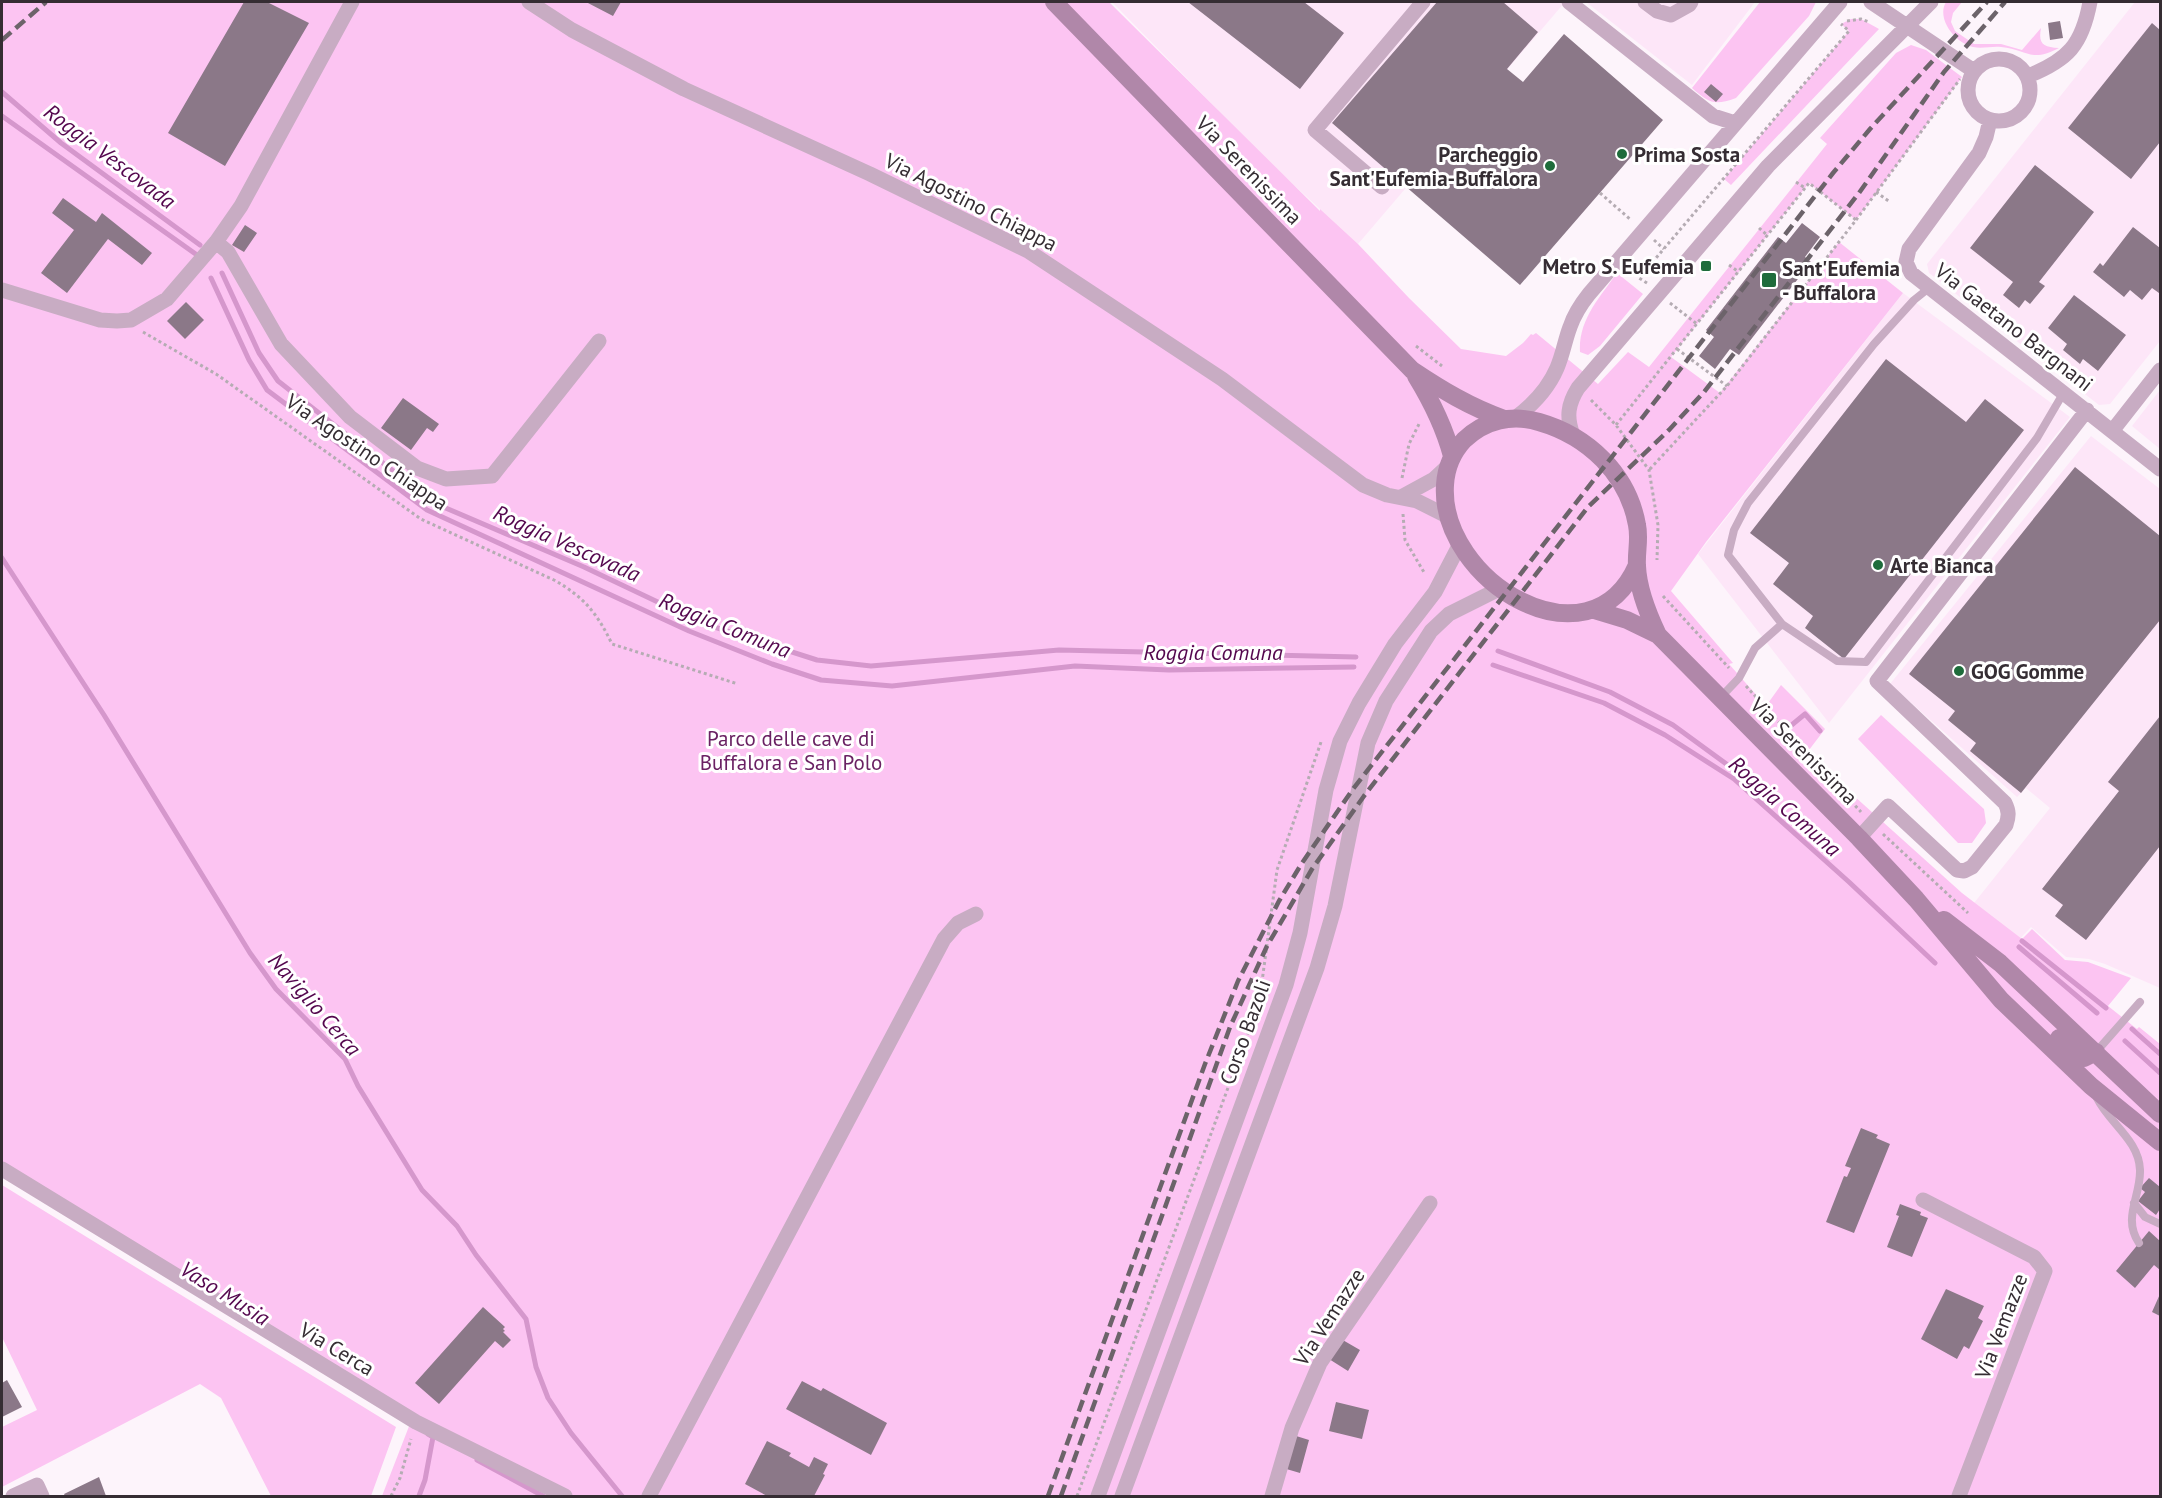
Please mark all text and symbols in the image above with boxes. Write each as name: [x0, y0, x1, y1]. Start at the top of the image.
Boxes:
water label: Roggia Vescovada: [39, 97, 182, 215]
street label: Via Serenissima: [1190, 109, 1308, 230]
place label: Parcheggio Sant'Eufemia-Buffalora: [1330, 141, 1538, 192]
place label: Prima Sosta: [1634, 141, 1740, 168]
street label: Via Agostino Chiappa: [879, 146, 1062, 257]
marker: Prima Sosta: [1615, 147, 1629, 161]
marker: Parcheggio Sant'Eufemia-Buffalora: [1543, 159, 1557, 173]
place label: Metro S. Eufemia: [1543, 253, 1694, 280]
place label: Sant'Eufemia - Buffalora: [1782, 255, 1900, 306]
street label: Via Gaetano Bargnani: [1929, 256, 2099, 397]
marker: Metro S. Eufemia: [1699, 259, 1713, 273]
marker: Sant'Eufemia - Buffalora: [1760, 271, 1778, 289]
street label: Via Agostino Chiappa: [280, 387, 453, 516]
water label: Roggia Vescovada: [489, 498, 645, 588]
place label: Arte Bianca: [1890, 552, 1993, 579]
marker: Arte Bianca: [1871, 558, 1885, 572]
water label: Roggia Comuna: [655, 586, 795, 664]
water label: Roggia Comuna: [1143, 638, 1283, 666]
place label: GOG Gomme: [1971, 658, 2084, 685]
marker: GOG Gomme: [1952, 664, 1966, 678]
street label: Via Serenissima: [1744, 691, 1863, 810]
park label: Parco delle cave di Buffalora e San Polo: [700, 725, 882, 776]
water label: Roggia Comuna: [1723, 750, 1847, 862]
water label: Naviglio Cerca: [263, 947, 368, 1062]
street label: Corso Bazoli: [1213, 976, 1277, 1088]
water label: Vaso Musia: [175, 1255, 275, 1332]
street label: Via Vemazze: [1287, 1263, 1371, 1372]
street label: Via Vemazze: [1968, 1269, 2033, 1384]
street label: Via Cerca: [294, 1316, 379, 1382]

